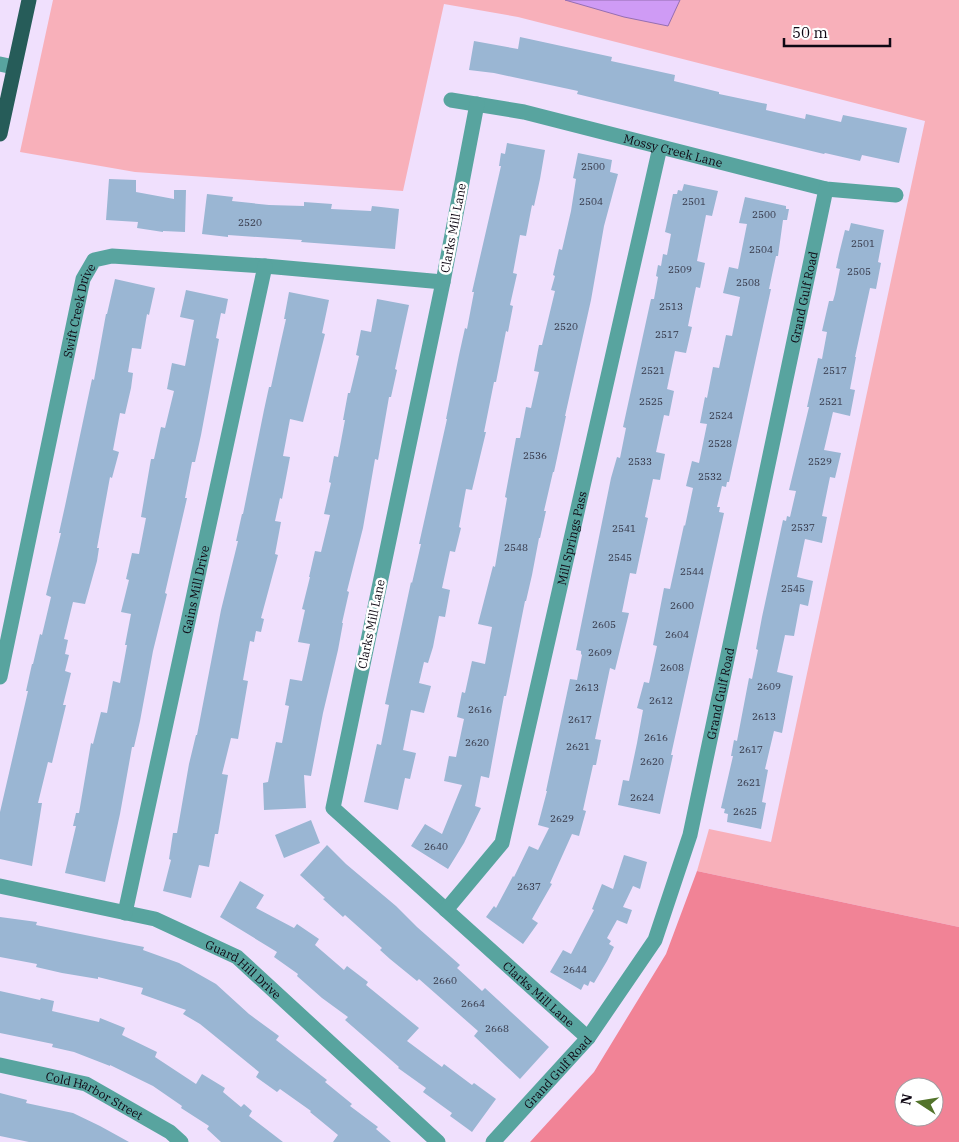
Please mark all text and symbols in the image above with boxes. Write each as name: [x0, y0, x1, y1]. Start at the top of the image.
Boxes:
scale bar: [784, 15, 890, 47]
text: 50 m: [792, 23, 828, 42]
street label: Mossy Creek Lane: [622, 130, 724, 170]
house number: 2500: [581, 160, 605, 173]
street label: Clarks Mill Lane: [437, 182, 469, 274]
house number: 2504: [579, 195, 603, 208]
house number: 2501: [682, 195, 706, 208]
house number: 2500: [752, 208, 776, 221]
house number: 2520: [238, 216, 262, 229]
house number: 2501: [851, 237, 875, 250]
house number: 2504: [749, 243, 773, 256]
street label: Grand Gulf Road: [786, 250, 820, 344]
street label: Swift Creek Drive: [59, 260, 98, 359]
house number: 2509: [668, 263, 692, 276]
house number: 2505: [847, 265, 871, 278]
house number: 2508: [736, 276, 760, 289]
house number: 2513: [659, 300, 683, 313]
house number: 2520: [554, 320, 578, 333]
house number: 2517: [655, 328, 679, 341]
house number: 2521: [641, 364, 665, 377]
house number: 2517: [823, 364, 847, 377]
house number: 2525: [639, 395, 663, 408]
house number: 2521: [819, 395, 843, 408]
house number: 2524: [709, 409, 733, 422]
house number: 2528: [708, 437, 732, 450]
house number: 2536: [523, 449, 547, 462]
house number: 2533: [628, 455, 652, 468]
house number: 2529: [808, 455, 832, 468]
house number: 2532: [698, 470, 722, 483]
street label: Mill Springs Pass: [553, 489, 589, 587]
house number: 2537: [791, 521, 815, 534]
house number: 2541: [612, 522, 636, 535]
house number: 2548: [504, 541, 528, 554]
street label: Gains Mill Drive: [178, 544, 212, 635]
house number: 2545: [608, 551, 632, 564]
house number: 2544: [680, 565, 704, 578]
street label: Clarks Mill Lane: [354, 578, 388, 670]
house number: 2545: [781, 582, 805, 595]
house number: 2600: [670, 599, 694, 612]
house number: 2605: [592, 618, 616, 631]
house number: 2604: [665, 628, 689, 641]
house number: 2609: [588, 646, 612, 659]
street label: Grand Gulf Road: [703, 646, 737, 741]
house number: 2608: [660, 661, 684, 674]
house number: 2609: [757, 680, 781, 693]
house number: 2613: [575, 681, 599, 694]
house number: 2612: [649, 694, 673, 707]
house number: 2616: [468, 703, 492, 716]
house number: 2613: [752, 710, 776, 723]
house number: 2617: [568, 713, 592, 726]
house number: 2616: [644, 731, 668, 744]
house number: 2620: [465, 736, 489, 749]
house number: 2621: [566, 740, 590, 753]
house number: 2617: [739, 743, 763, 756]
house number: 2620: [640, 755, 664, 768]
house number: 2621: [737, 776, 761, 789]
house number: 2624: [630, 791, 654, 804]
house number: 2625: [733, 805, 757, 818]
house number: 2629: [550, 812, 574, 825]
house number: 2640: [424, 840, 448, 853]
house number: 2637: [517, 880, 541, 893]
street label: Guard Hill Drive: [203, 936, 285, 1002]
street label: Clarks Mill Lane: [500, 958, 578, 1030]
house number: 2644: [563, 963, 587, 976]
house number: 2660: [433, 974, 457, 987]
house number: 2664: [461, 997, 485, 1010]
house number: 2668: [485, 1022, 509, 1035]
street label: Grand Gulf Road: [520, 1032, 594, 1111]
street label: Cold Harbor Street: [45, 1068, 146, 1123]
north arrow: [894, 1077, 944, 1127]
text: N: [896, 1092, 916, 1107]

